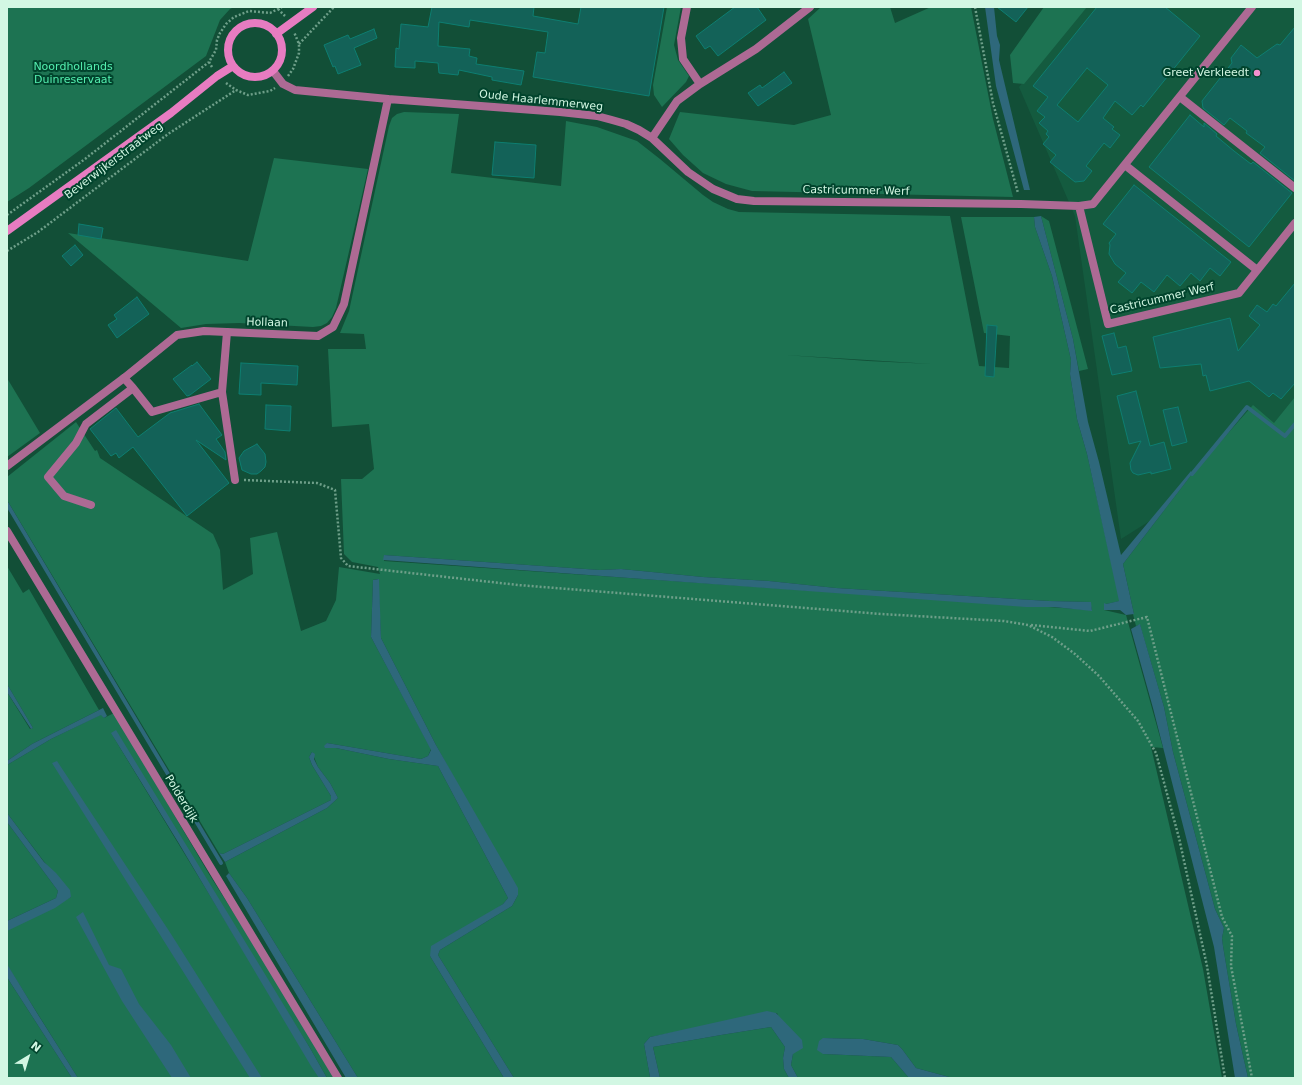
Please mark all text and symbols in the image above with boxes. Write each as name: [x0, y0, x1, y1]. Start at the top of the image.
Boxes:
park label: Noordhollands Duinreservaat: [33, 60, 113, 86]
place label: Greet Verkleedt: [1163, 66, 1249, 80]
marker: Greet Verkleedt: [1252, 68, 1262, 78]
street label: Oude Haarlemmerweg: [478, 88, 604, 114]
street label: Beverwijkerstraatweg: [62, 120, 166, 202]
street label: Castricummer Werf: [803, 183, 909, 199]
street label: Castricummer Werf: [1109, 281, 1215, 317]
street label: Hollaan: [246, 316, 288, 330]
street label: Polderdijk: [162, 773, 200, 825]
north arrow: [8, 1037, 48, 1077]
text: N: [28, 1039, 43, 1055]

